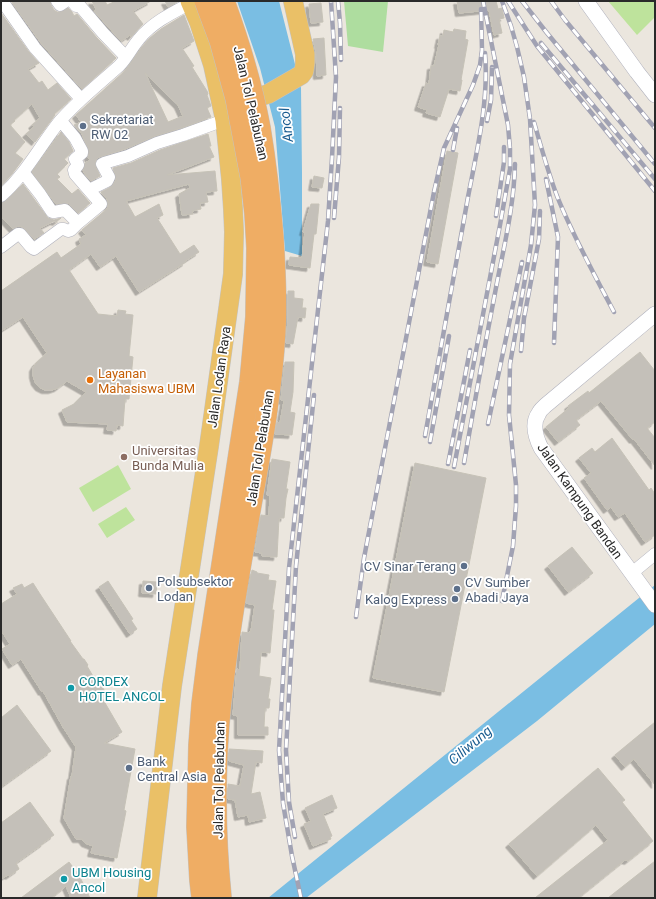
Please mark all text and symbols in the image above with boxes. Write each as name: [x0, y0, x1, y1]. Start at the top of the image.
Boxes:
street label: Jalan Tol Pelabuhan: [231, 44, 271, 162]
water label: Ancol: [276, 106, 296, 144]
place label: Sekretariat RW 02: [91, 112, 154, 142]
marker: Sekretariat RW 02: [78, 121, 88, 131]
street label: Jalan Lodan Raya: [204, 325, 234, 429]
place label: Layanan Mahasiswa UBM: [98, 366, 195, 396]
marker: Layanan Mahasiswa UBM: [85, 375, 95, 385]
street label: Jalan Tol Pelabuhan: [243, 389, 277, 507]
street label: Jalan Kampung Bandan: [534, 440, 626, 562]
place label: Universitas Bunda Mulia: [132, 443, 204, 473]
marker: Universitas Bunda Mulia: [119, 452, 129, 462]
place label: CV Sinar Terang: [364, 559, 456, 574]
marker: CV Sinar Terang: [459, 561, 469, 571]
place label: Polsubsektor Lodan: [157, 574, 234, 604]
place label: CV Sumber Abadi Jaya: [465, 575, 530, 605]
marker: Polsubsektor Lodan: [144, 583, 154, 593]
marker: CV Sumber Abadi Jaya: [452, 584, 462, 594]
place label: Kalog Express: [365, 592, 447, 607]
marker: Kalog Express: [450, 594, 460, 604]
place label: CORDEX HOTEL ANCOL: [79, 674, 165, 704]
marker: CORDEX HOTEL ANCOL: [66, 683, 76, 693]
street label: Jalan Tol Pelabuhan: [210, 722, 228, 838]
water label: Ciliwung: [445, 722, 495, 768]
place label: Bank Central Asia: [137, 754, 207, 784]
marker: Bank Central Asia: [124, 763, 134, 773]
place label: UBM Housing Ancol: [72, 865, 151, 895]
marker: UBM Housing Ancol: [59, 874, 69, 884]

